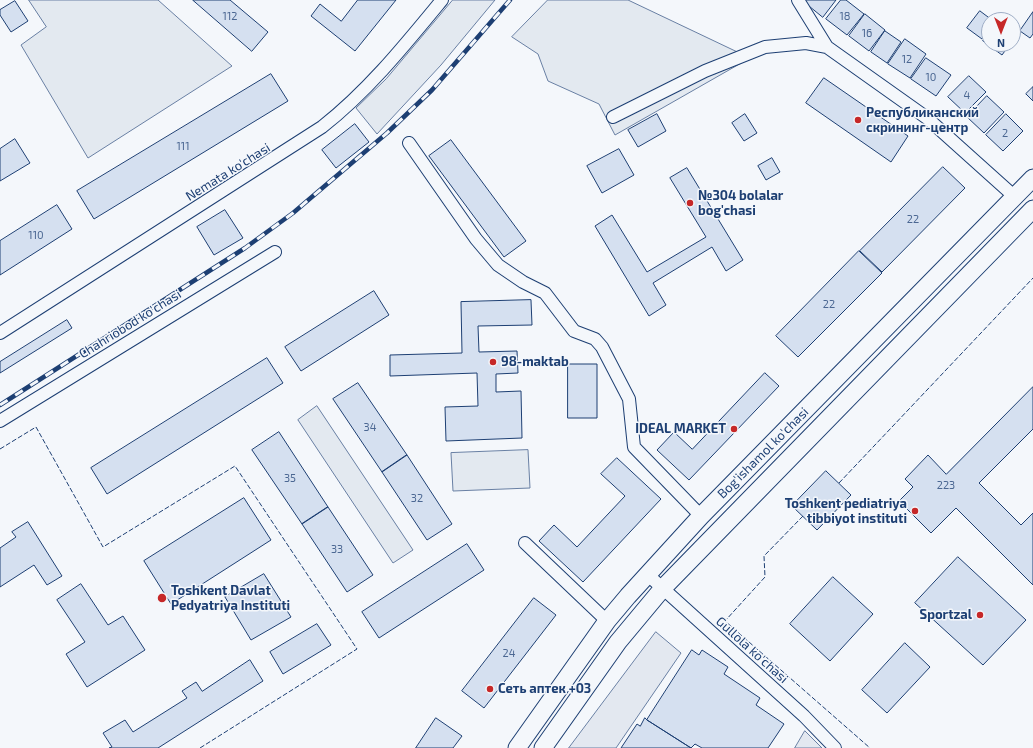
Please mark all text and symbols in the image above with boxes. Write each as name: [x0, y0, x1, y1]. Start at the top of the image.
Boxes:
house number: 112: [223, 9, 237, 23]
house number: 18: [839, 9, 851, 23]
north arrow: [981, 12, 1021, 52]
house number: 16: [862, 26, 872, 40]
text: N: [997, 37, 1005, 50]
house number: 12: [902, 52, 912, 66]
house number: 10: [925, 70, 937, 84]
house number: 4: [964, 88, 970, 102]
place label: Республиканский скрининг-центр: [866, 105, 979, 136]
marker: Республиканский скрининг-центр: [853, 115, 863, 125]
house number: 2: [1002, 126, 1008, 140]
house number: 111: [176, 139, 190, 153]
street label: Nemata ko'chasi: [183, 140, 273, 204]
place label: №304 bolalar bog'chasi: [698, 188, 783, 219]
marker: №304 bolalar bog'chasi: [685, 198, 695, 208]
house number: 22: [907, 212, 919, 226]
house number: 110: [28, 228, 44, 242]
street label: Chahriobod ko'chasi: [76, 286, 184, 362]
house number: 22: [823, 297, 835, 311]
place label: 98-maktab: [501, 354, 569, 370]
marker: 98-maktab: [488, 357, 498, 367]
street label: Bog'ishamol ko'chasi: [714, 404, 812, 502]
house number: 34: [364, 420, 376, 434]
place label: IDEAL MARKET: [635, 421, 726, 437]
marker: IDEAL MARKET: [729, 424, 739, 434]
house number: 35: [284, 471, 296, 485]
house number: 223: [937, 478, 955, 492]
house number: 32: [411, 491, 423, 505]
place label: Toshkent pediatriya tibbiyot instituti: [785, 496, 907, 527]
marker: Toshkent pediatriya tibbiyot instituti: [910, 506, 920, 516]
house number: 33: [331, 542, 343, 556]
place label: Toshkent Davlat Pedyatriya Instituti: [171, 583, 290, 614]
marker: Toshkent Davlat Pedyatriya Instituti: [156, 592, 168, 604]
place label: Sportzal: [920, 607, 972, 623]
marker: Sportzal: [975, 610, 985, 620]
street label: Gullola ko'chasi: [713, 614, 791, 686]
house number: 24: [503, 646, 515, 660]
place label: Сеть аптек +03: [498, 681, 591, 697]
marker: Сеть аптек +03: [485, 684, 495, 694]

